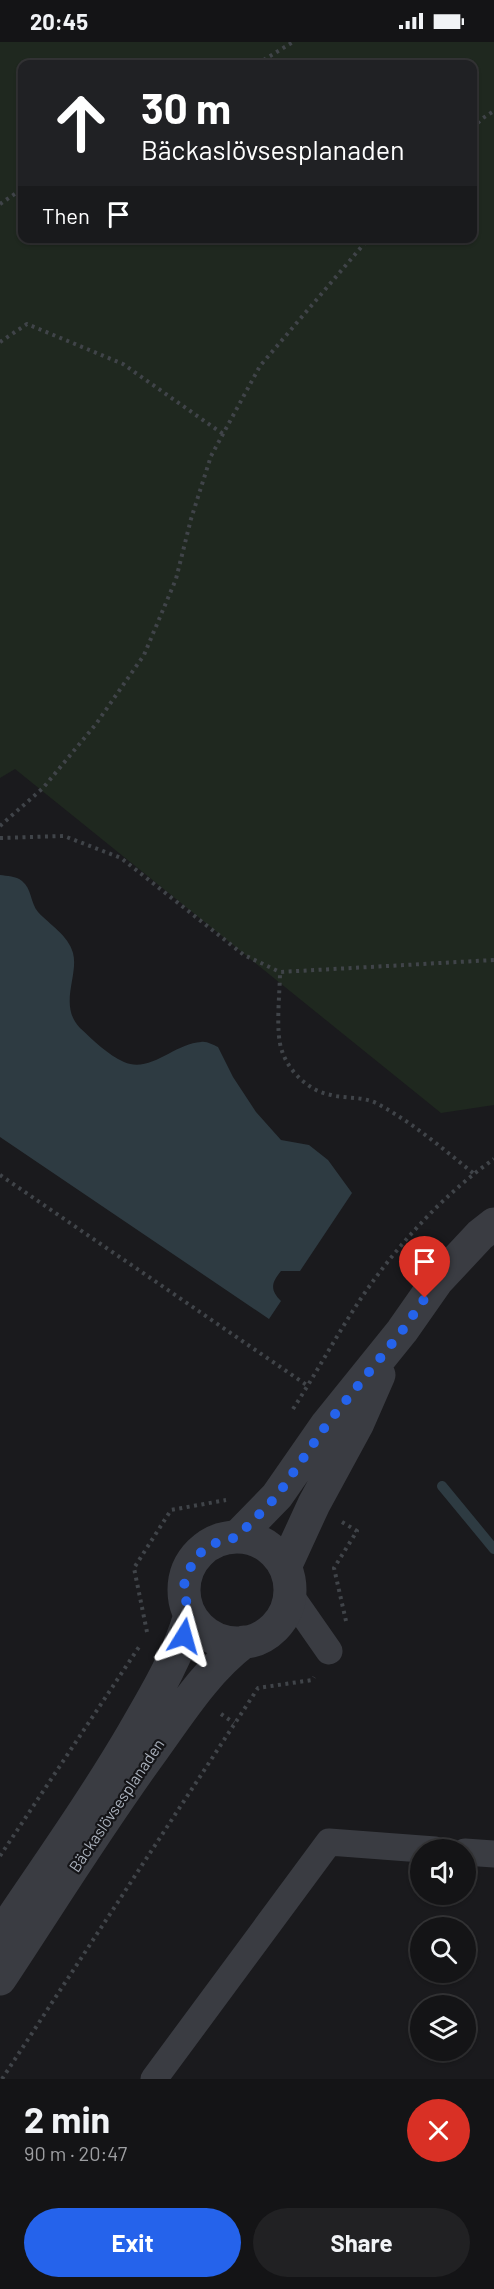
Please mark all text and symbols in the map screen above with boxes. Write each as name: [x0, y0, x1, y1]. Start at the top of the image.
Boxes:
text: 20:45: [30, 8, 88, 34]
text: 30 m: [141, 82, 231, 132]
icon: ahead: [42, 84, 120, 162]
text: Bäckaslövsesplanaden: [141, 133, 405, 165]
icon: arrive: [102, 198, 135, 231]
text: Then: [42, 202, 90, 228]
pin: [399, 1236, 450, 1298]
icon: arrive: [408, 1245, 441, 1278]
position arrow: [152, 1604, 216, 1668]
street label: Bäckaslövsesplanaden: [64, 1735, 168, 1875]
map controls: [410, 1839, 476, 2061]
button: sound: [410, 1839, 476, 1905]
button: search: [410, 1917, 476, 1983]
button: layers: [410, 1995, 476, 2061]
text: 2 min: [24, 2097, 110, 2140]
button: close: [407, 2099, 470, 2162]
text: 90 m · 20:47: [24, 2141, 127, 2165]
button: Exit: [24, 2208, 241, 2277]
button: Share: [253, 2208, 470, 2277]

